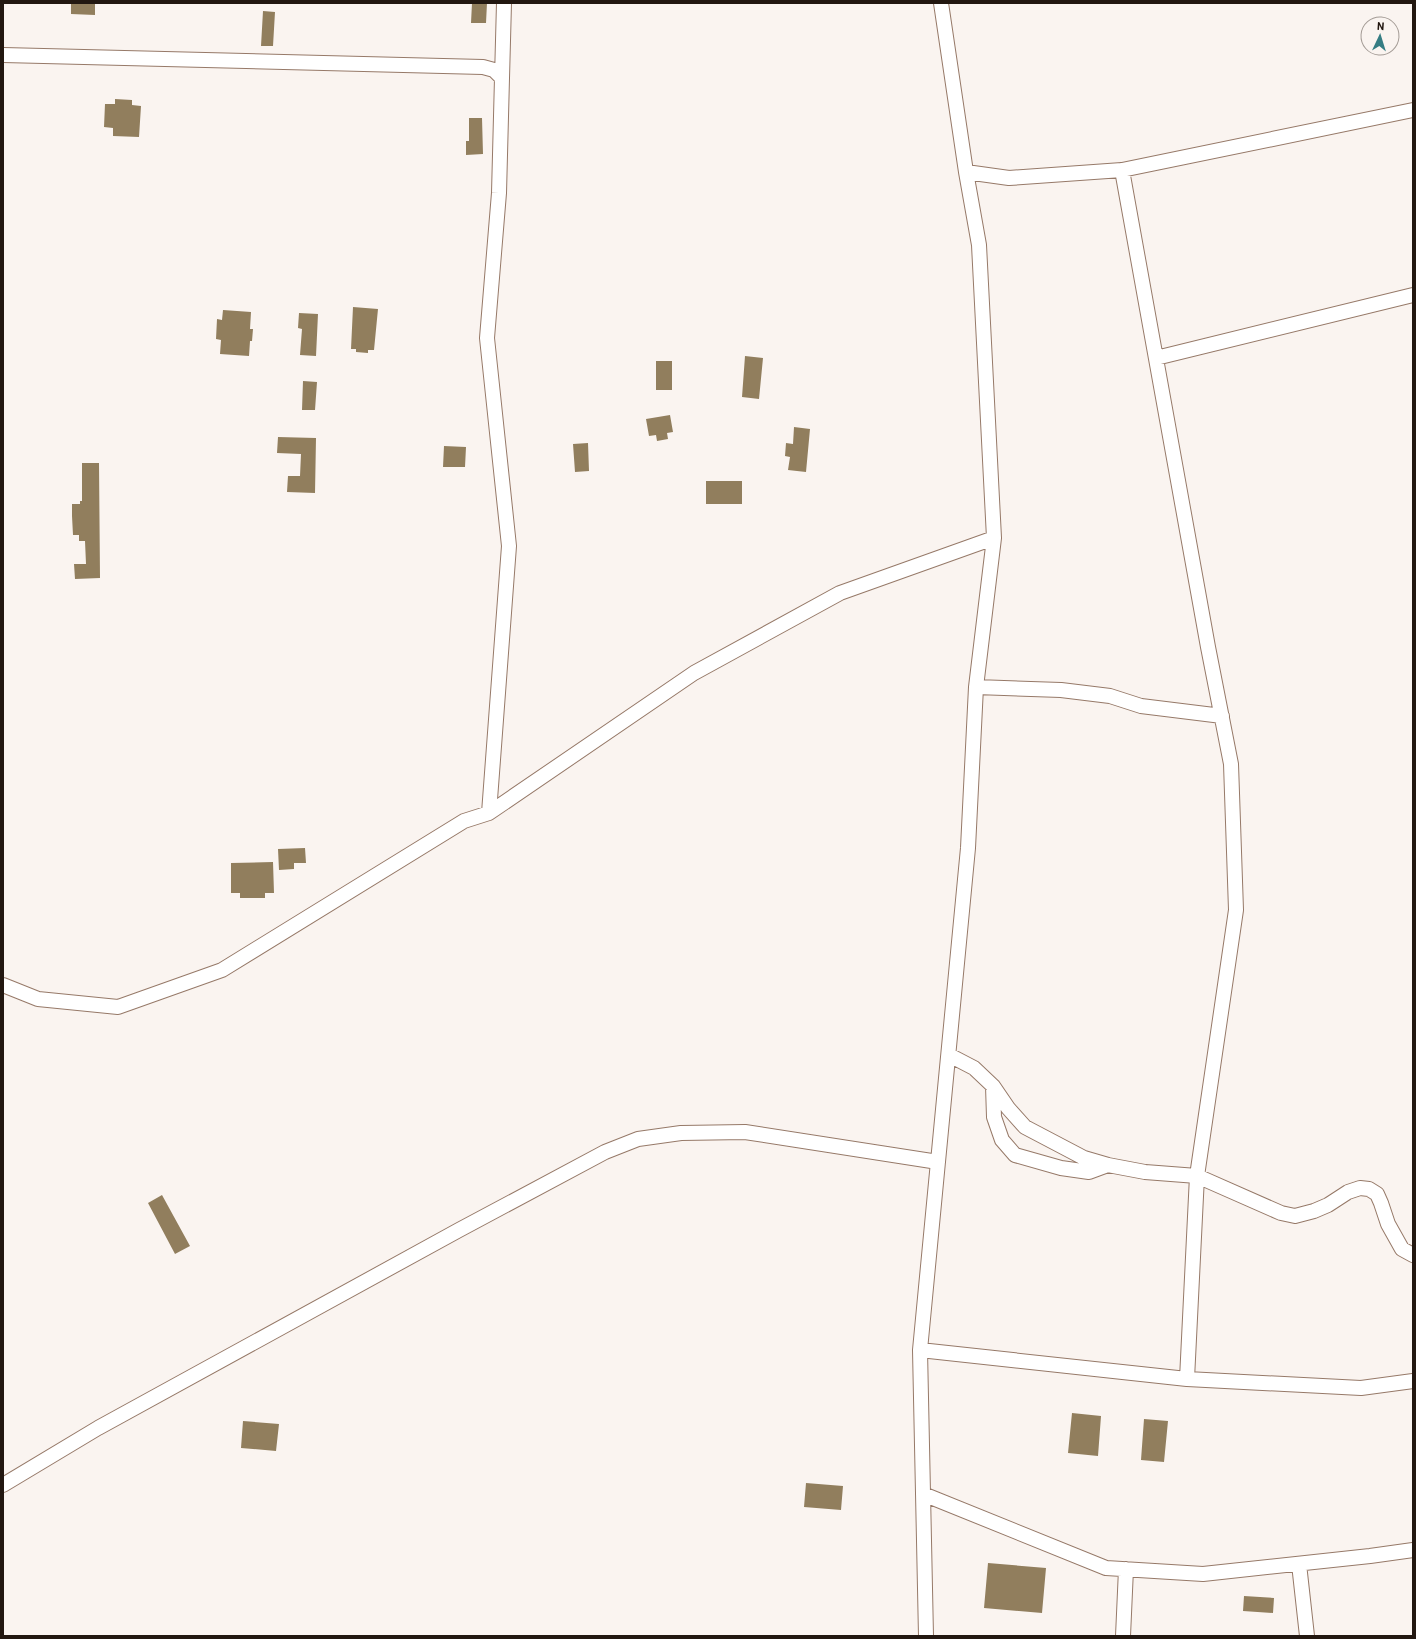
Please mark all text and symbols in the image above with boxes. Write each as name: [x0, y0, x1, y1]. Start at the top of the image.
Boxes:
north arrow: [1360, 16, 1400, 56]
text: N: [1377, 19, 1385, 32]

